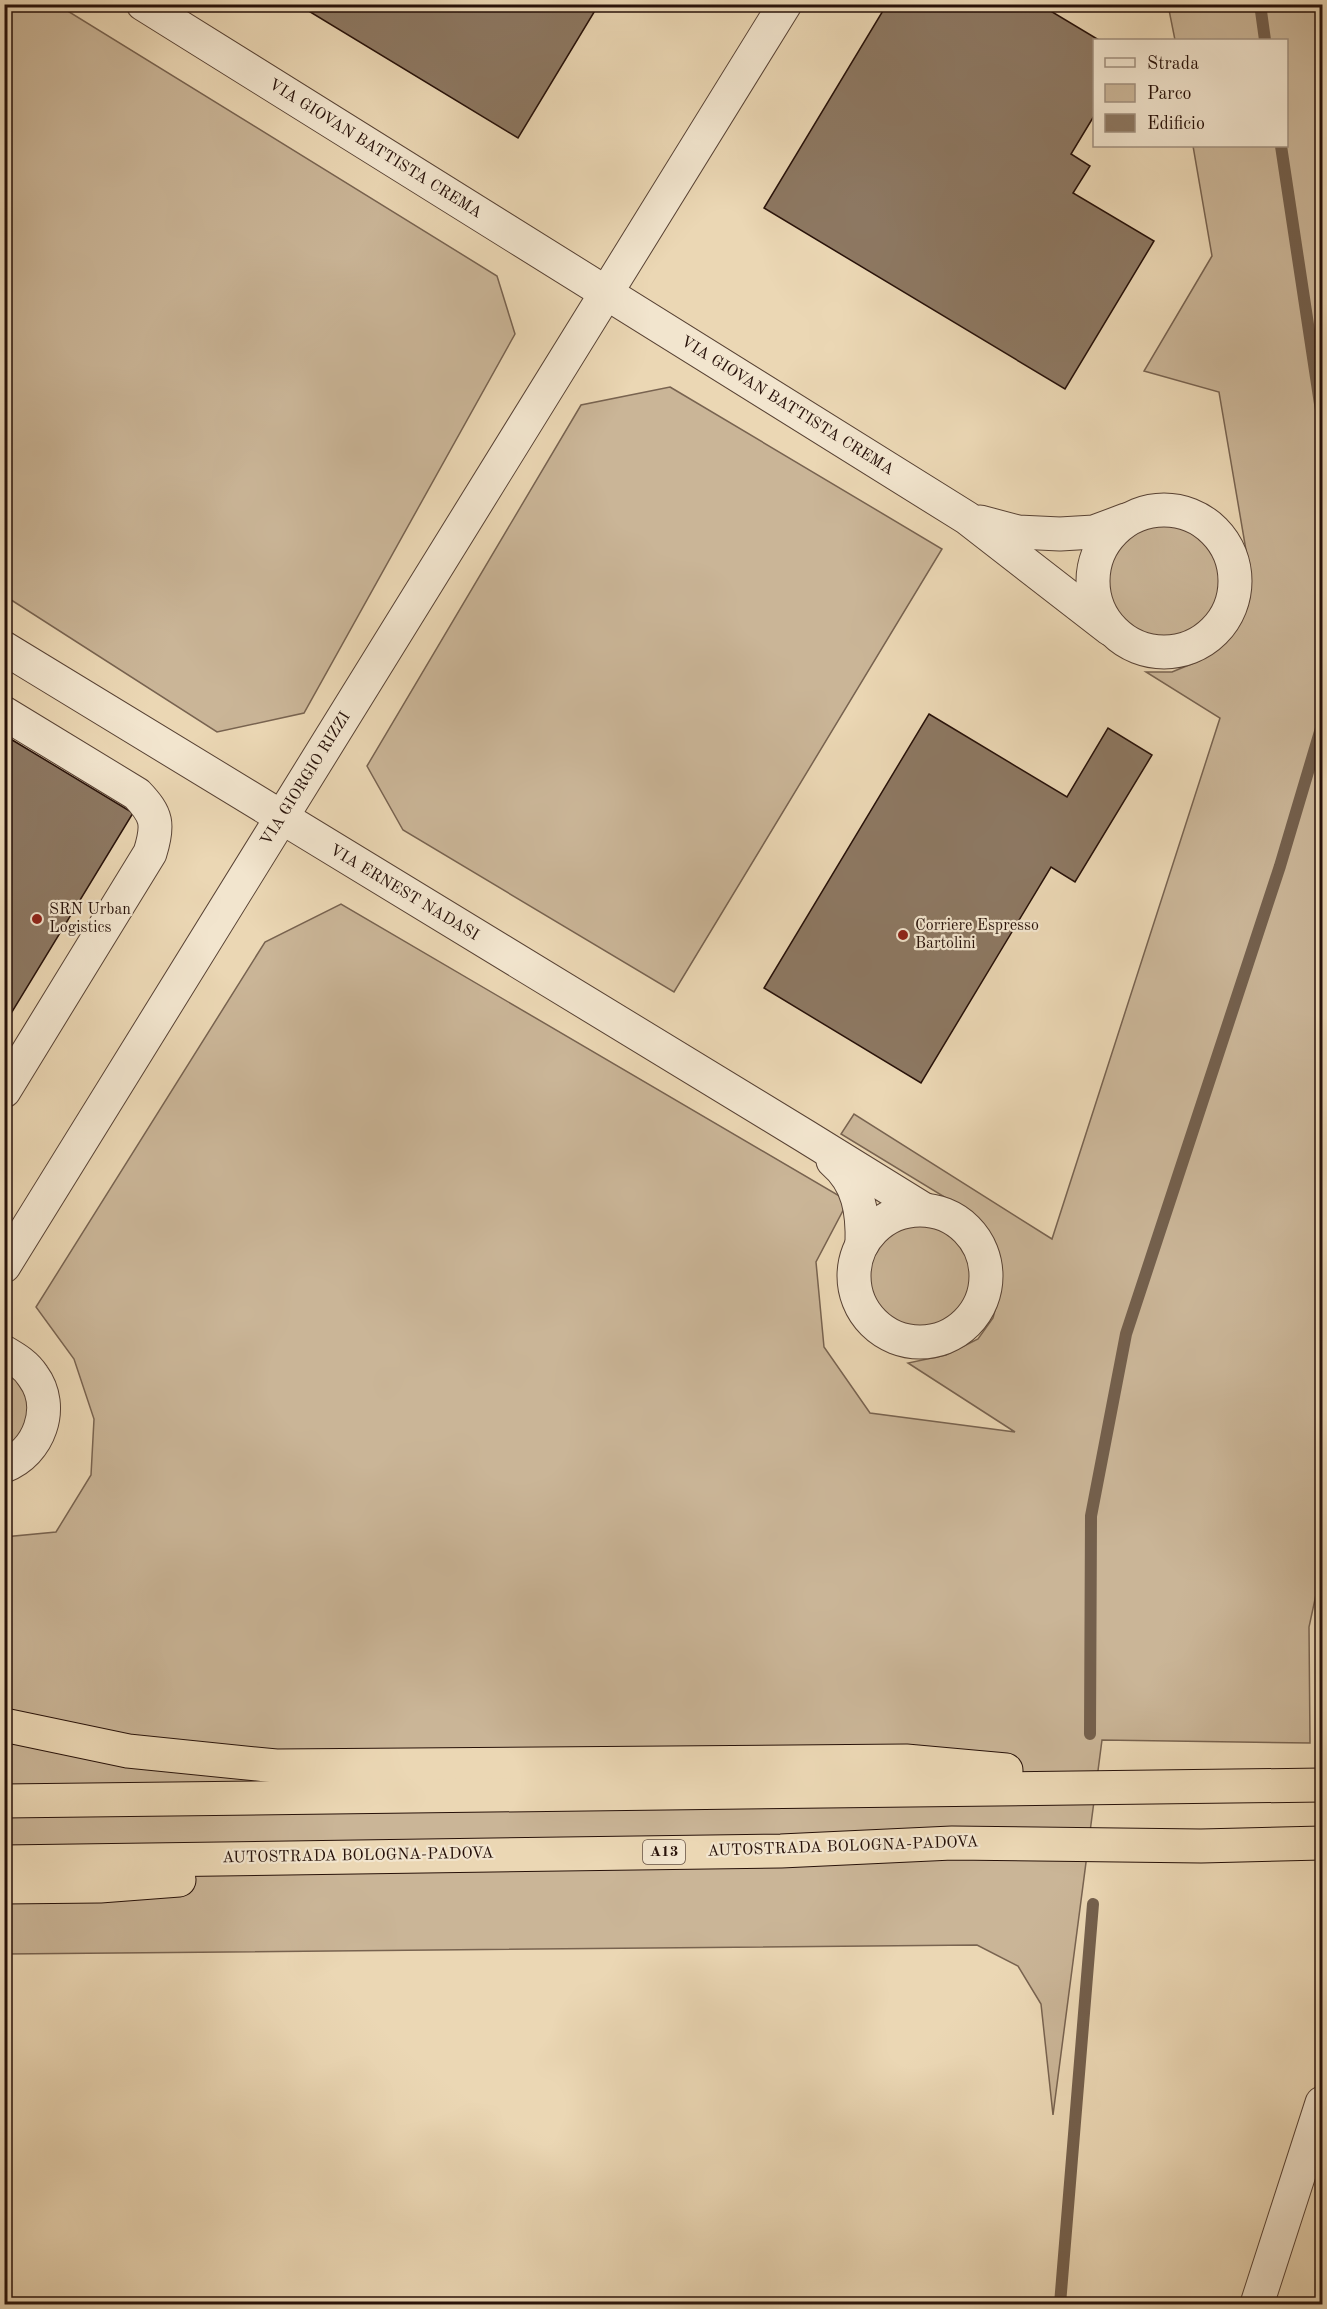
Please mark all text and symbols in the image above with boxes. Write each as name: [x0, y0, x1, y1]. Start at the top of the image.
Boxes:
legend: [1093, 39, 1288, 147]
text: Strada: [1147, 55, 1199, 73]
street label: VIA GIOVAN BATTISTA CREMA: [266, 76, 484, 222]
text: Parco: [1147, 85, 1192, 103]
text: Edificio: [1147, 115, 1205, 133]
street label: VIA GIOVAN BATTISTA CREMA: [678, 333, 896, 479]
street label: VIA GIORGIO RIZZI: [258, 709, 354, 849]
street label: VIA ERNEST NADASI: [327, 842, 481, 944]
place label: SRN Urban Logistics: [49, 902, 131, 936]
marker: SRN Urban Logistics: [30, 912, 44, 926]
place label: Corriere Espresso Bartolini: [915, 918, 1039, 952]
marker: Corriere Espresso Bartolini: [896, 928, 910, 942]
street label: AUTOSTRADA BOLOGNA-PADOVA: [707, 1834, 979, 1860]
road number: A13: [643, 1840, 685, 1864]
street label: AUTOSTRADA BOLOGNA-PADOVA: [222, 1846, 494, 1866]

